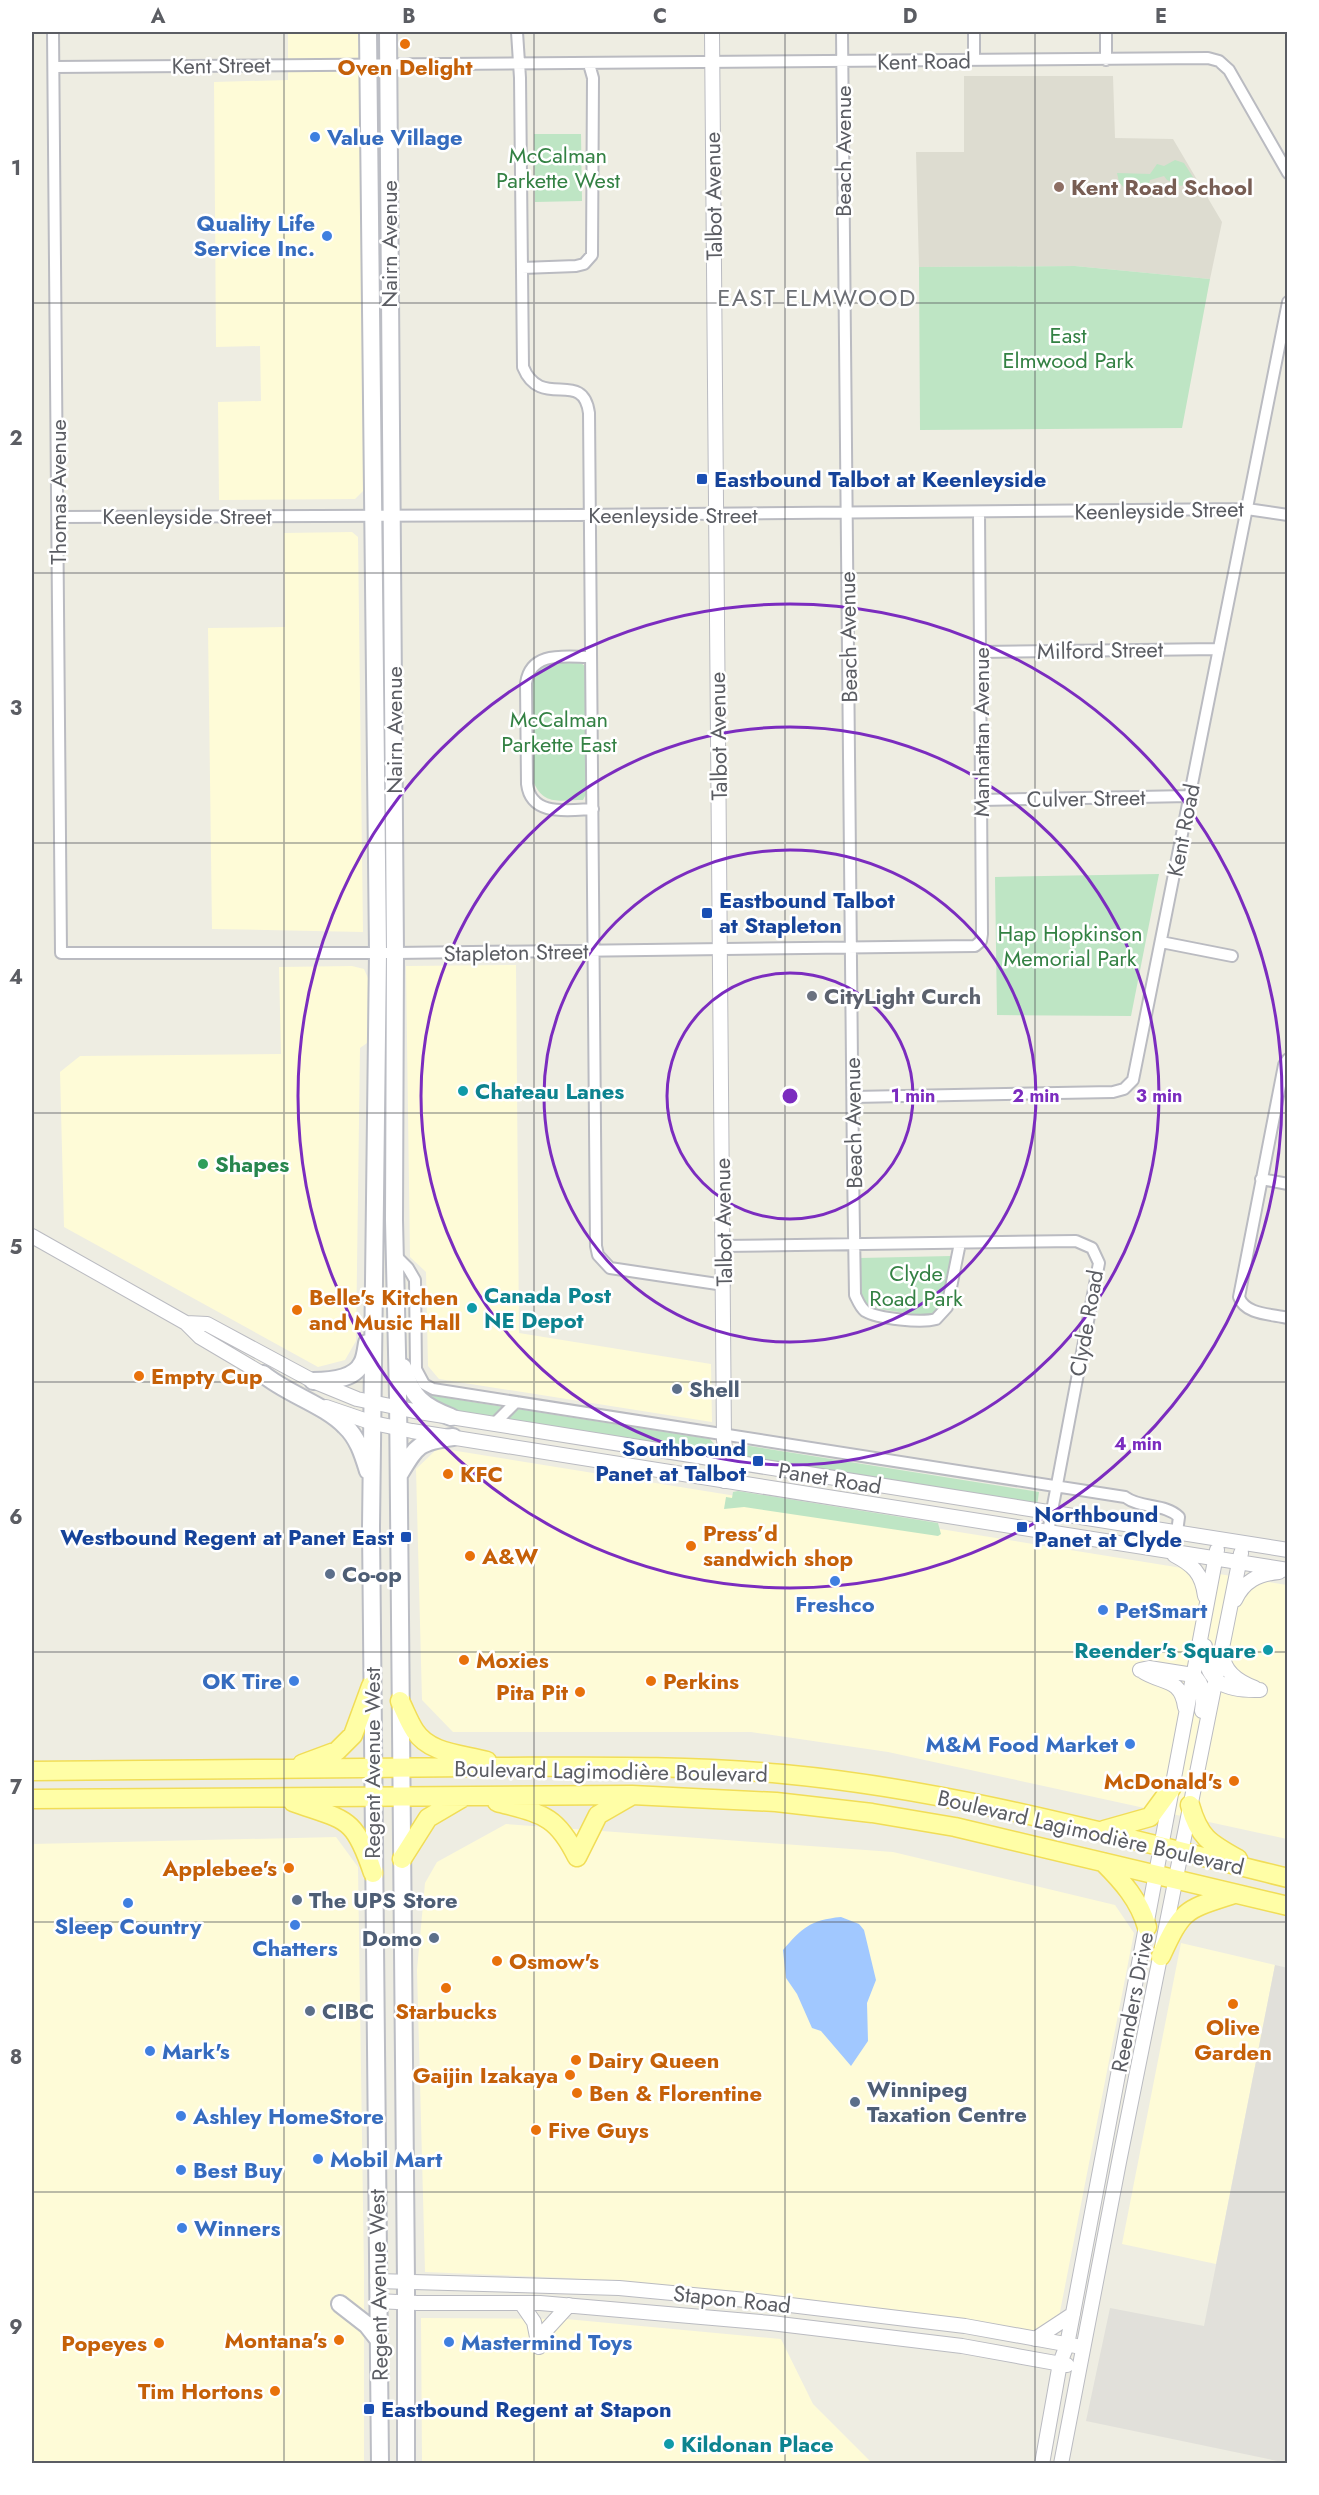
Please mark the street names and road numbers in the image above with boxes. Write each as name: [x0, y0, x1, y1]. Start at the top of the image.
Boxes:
street label: Kent Road: [877, 44, 971, 78]
street label: Kent Street: [171, 48, 271, 82]
street label: Beach Avenue: [827, 85, 859, 217]
street label: Talbot Avenue: [696, 131, 730, 261]
street label: Nairn Avenue: [373, 180, 405, 308]
street label: Thomas Avenue: [42, 419, 74, 565]
street label: Keenleyside Street: [1074, 493, 1245, 527]
street label: Keenleyside Street: [588, 499, 758, 531]
street label: Keenleyside Street: [102, 500, 272, 532]
street label: Beach Avenue: [831, 571, 865, 703]
street label: Milford Street: [1037, 633, 1164, 667]
street label: Manhattan Avenue: [965, 647, 997, 817]
street label: Nairn Avenue: [378, 666, 410, 794]
street label: Talbot Avenue: [701, 671, 735, 801]
street label: Culver Street: [1026, 781, 1146, 815]
street label: Kent Road: [1158, 781, 1208, 879]
street label: Stapleton Street: [443, 935, 589, 969]
street label: Beach Avenue: [836, 1057, 870, 1189]
street label: Talbot Avenue: [706, 1157, 740, 1287]
street label: Clyde Road: [1061, 1267, 1111, 1379]
street label: Panet Road: [776, 1454, 884, 1502]
street label: Regent Avenue West: [356, 1666, 388, 1859]
street label: Boulevard Lagimodière Boulevard: [454, 1752, 768, 1790]
street label: Boulevard Lagimodière Boulevard: [935, 1781, 1247, 1883]
street label: Reenders Drive: [1103, 1929, 1161, 2075]
street label: Regent Avenue West: [360, 2188, 396, 2381]
street label: Stapon Road: [672, 2277, 792, 2321]

